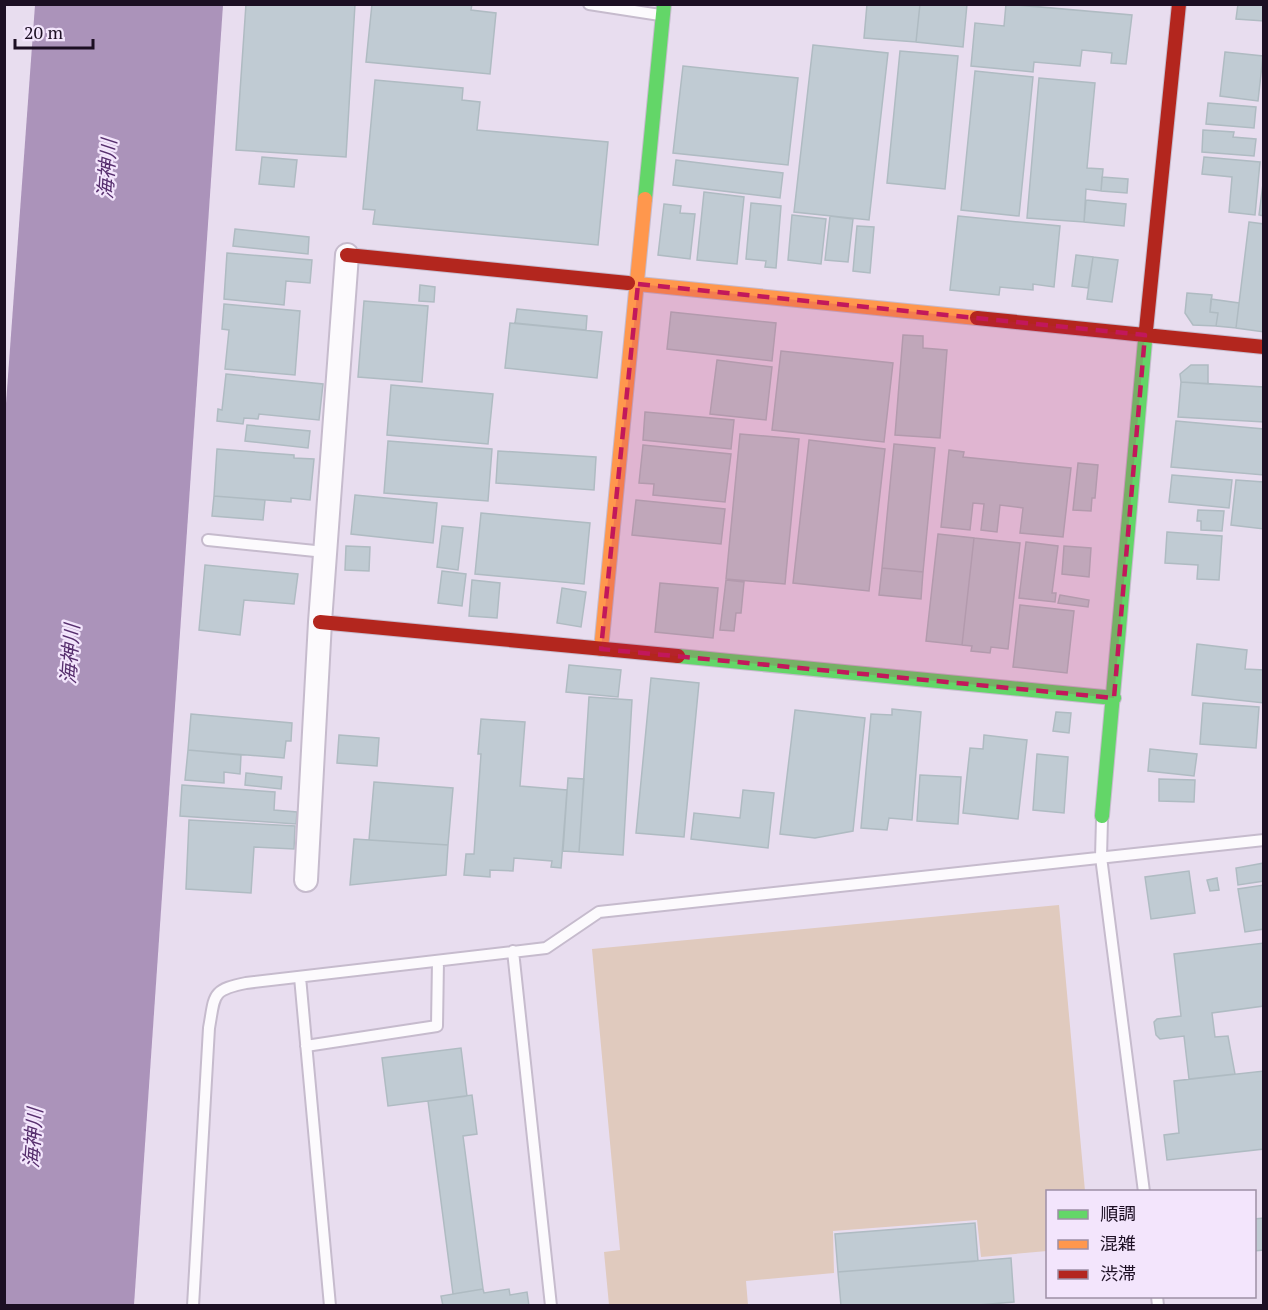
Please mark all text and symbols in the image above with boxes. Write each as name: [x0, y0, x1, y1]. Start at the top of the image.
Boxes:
scale bar: [15, 12, 93, 50]
text: 20 m: [24, 20, 64, 44]
water label: 海神川: [91, 136, 122, 200]
water label: 海神川: [54, 621, 85, 685]
water label: 海神川: [17, 1105, 48, 1169]
legend: [1046, 1190, 1256, 1298]
text: 順調: [1100, 1201, 1136, 1225]
text: 混雑: [1100, 1231, 1136, 1255]
text: 渋滞: [1100, 1261, 1136, 1285]

